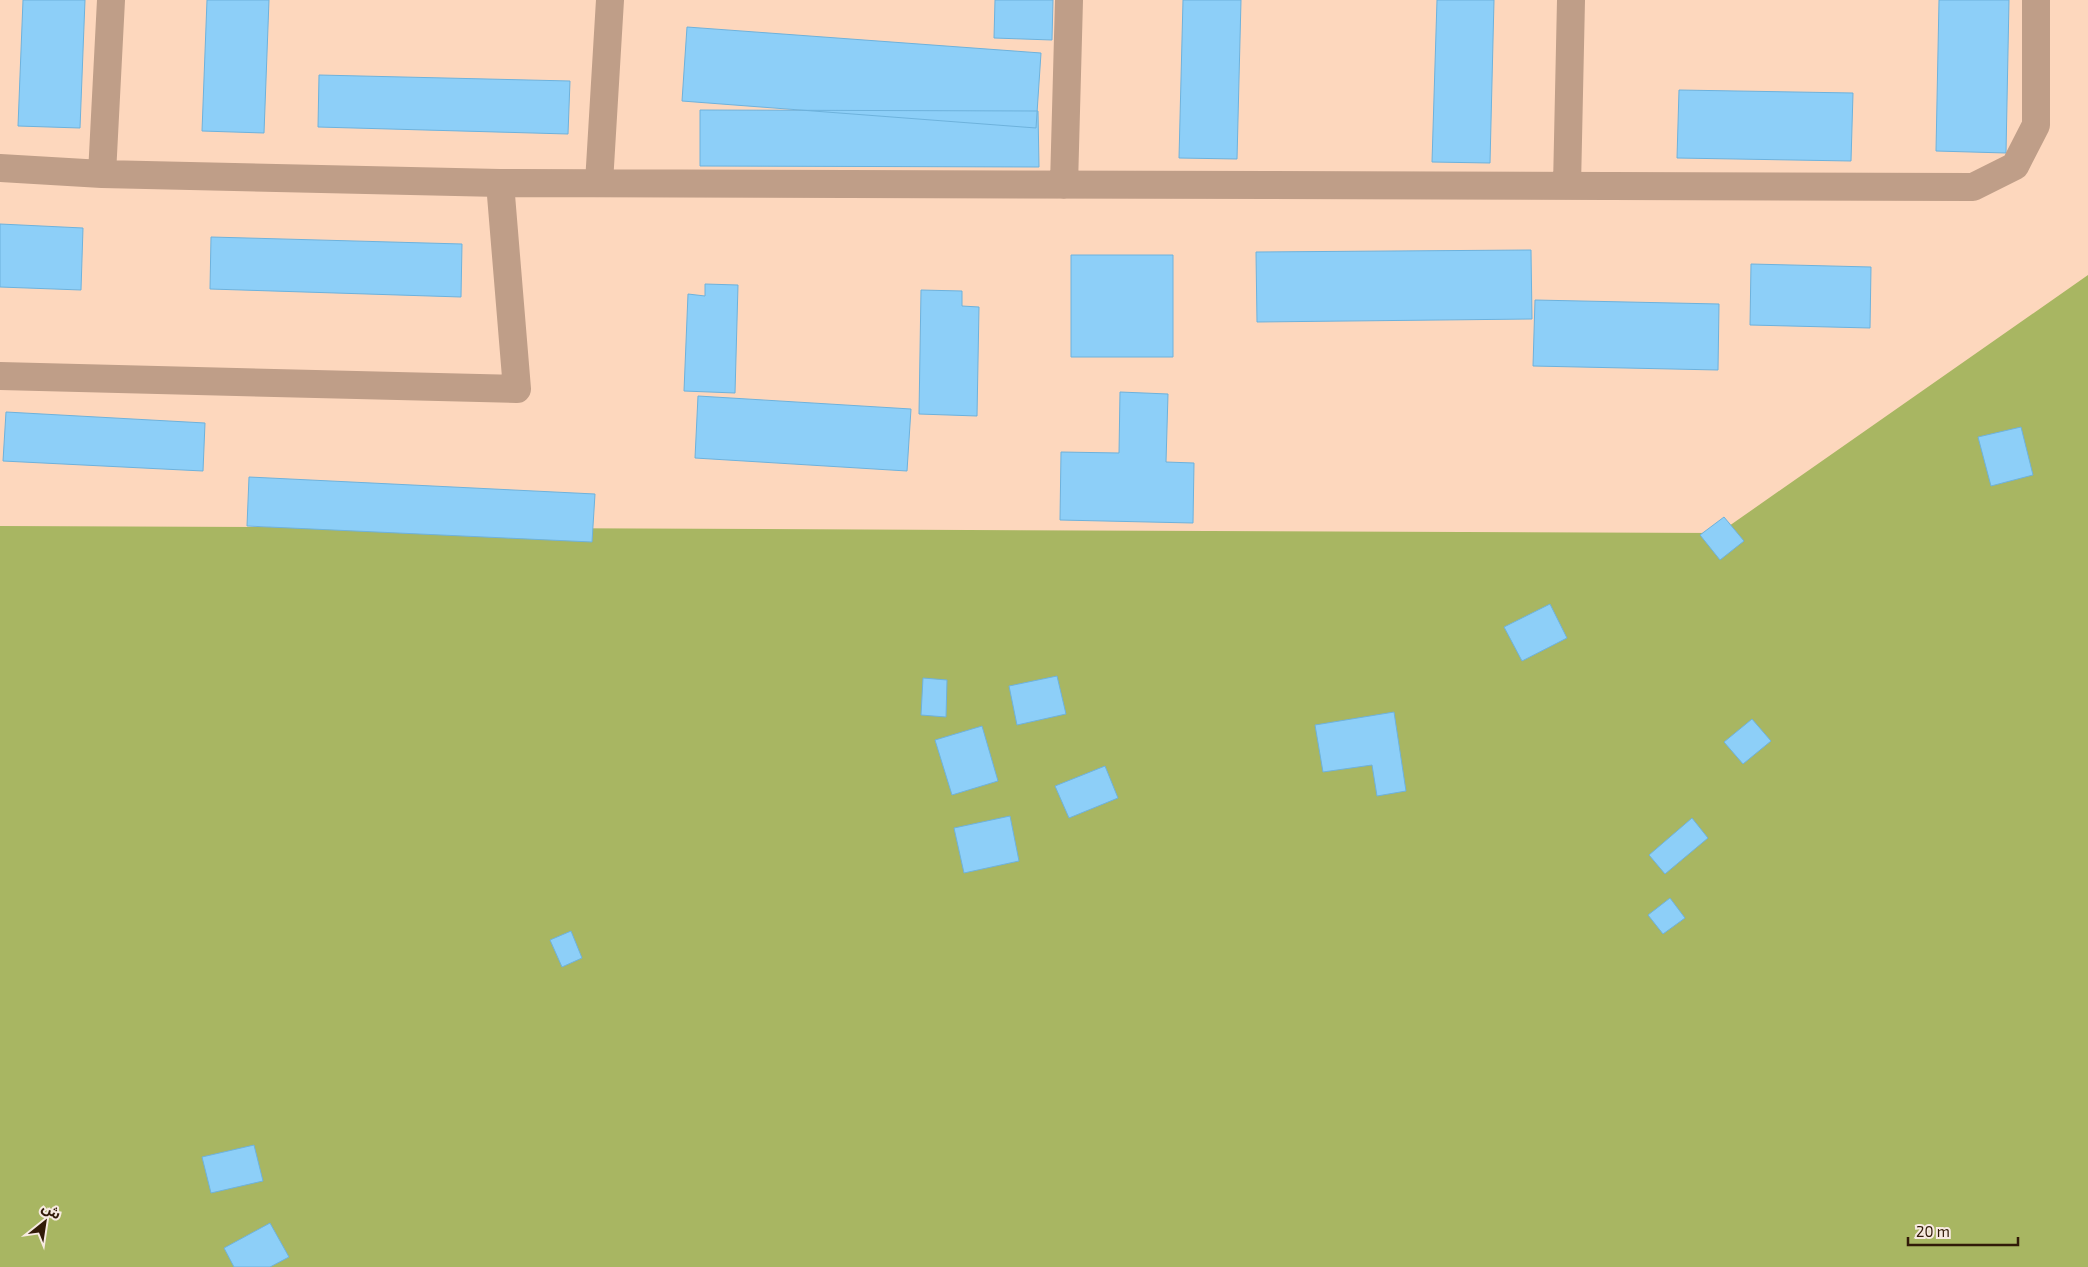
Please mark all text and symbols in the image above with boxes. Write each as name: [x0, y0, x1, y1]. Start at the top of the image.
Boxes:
north arrow: [20, 1197, 70, 1247]
text: ش: [39, 1198, 64, 1222]
scale bar: [1908, 1214, 2018, 1246]
text: 20 m: [1916, 1222, 1950, 1240]

